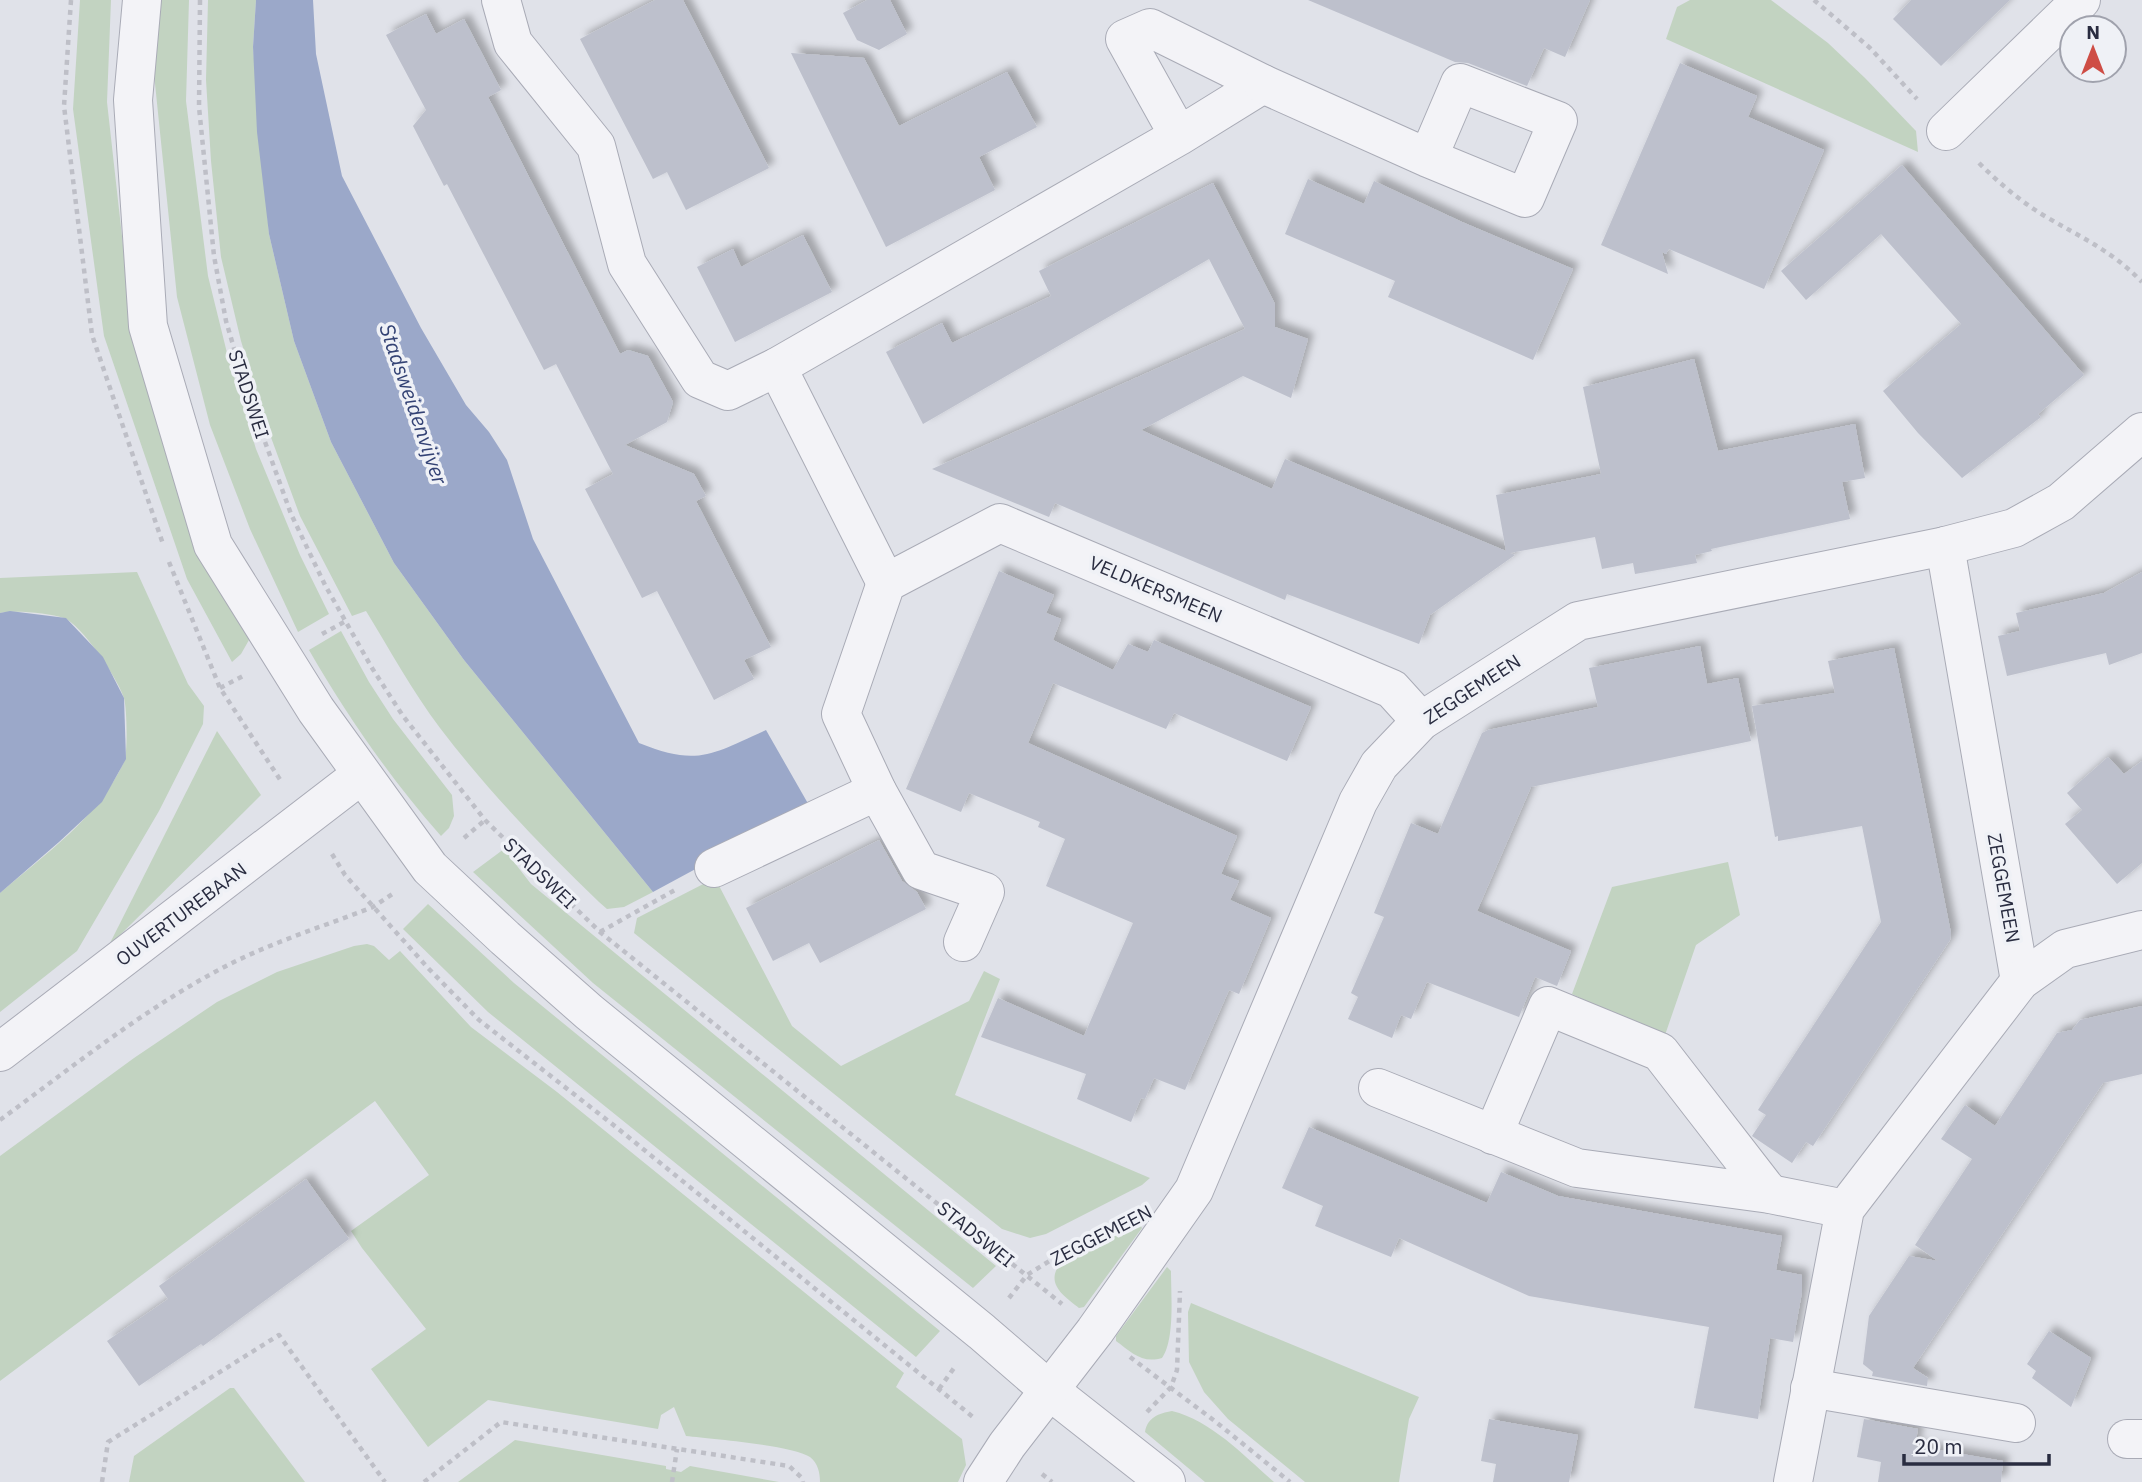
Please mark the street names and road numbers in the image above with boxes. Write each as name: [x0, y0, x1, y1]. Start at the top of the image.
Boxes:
street label: STADSWEI: [223, 347, 275, 441]
street label: VELDKERSMEEN: [1086, 550, 1226, 628]
street label: ZEGGEMEEN: [1419, 649, 1525, 729]
street label: ZEGGEMEEN: [1983, 831, 2025, 945]
street label: STADSWEI: [499, 832, 581, 914]
street label: OUVERTUREBAAN: [111, 857, 251, 971]
street label: STADSWEI: [933, 1196, 1019, 1272]
street label: ZEGGEMEEN: [1046, 1199, 1156, 1271]

